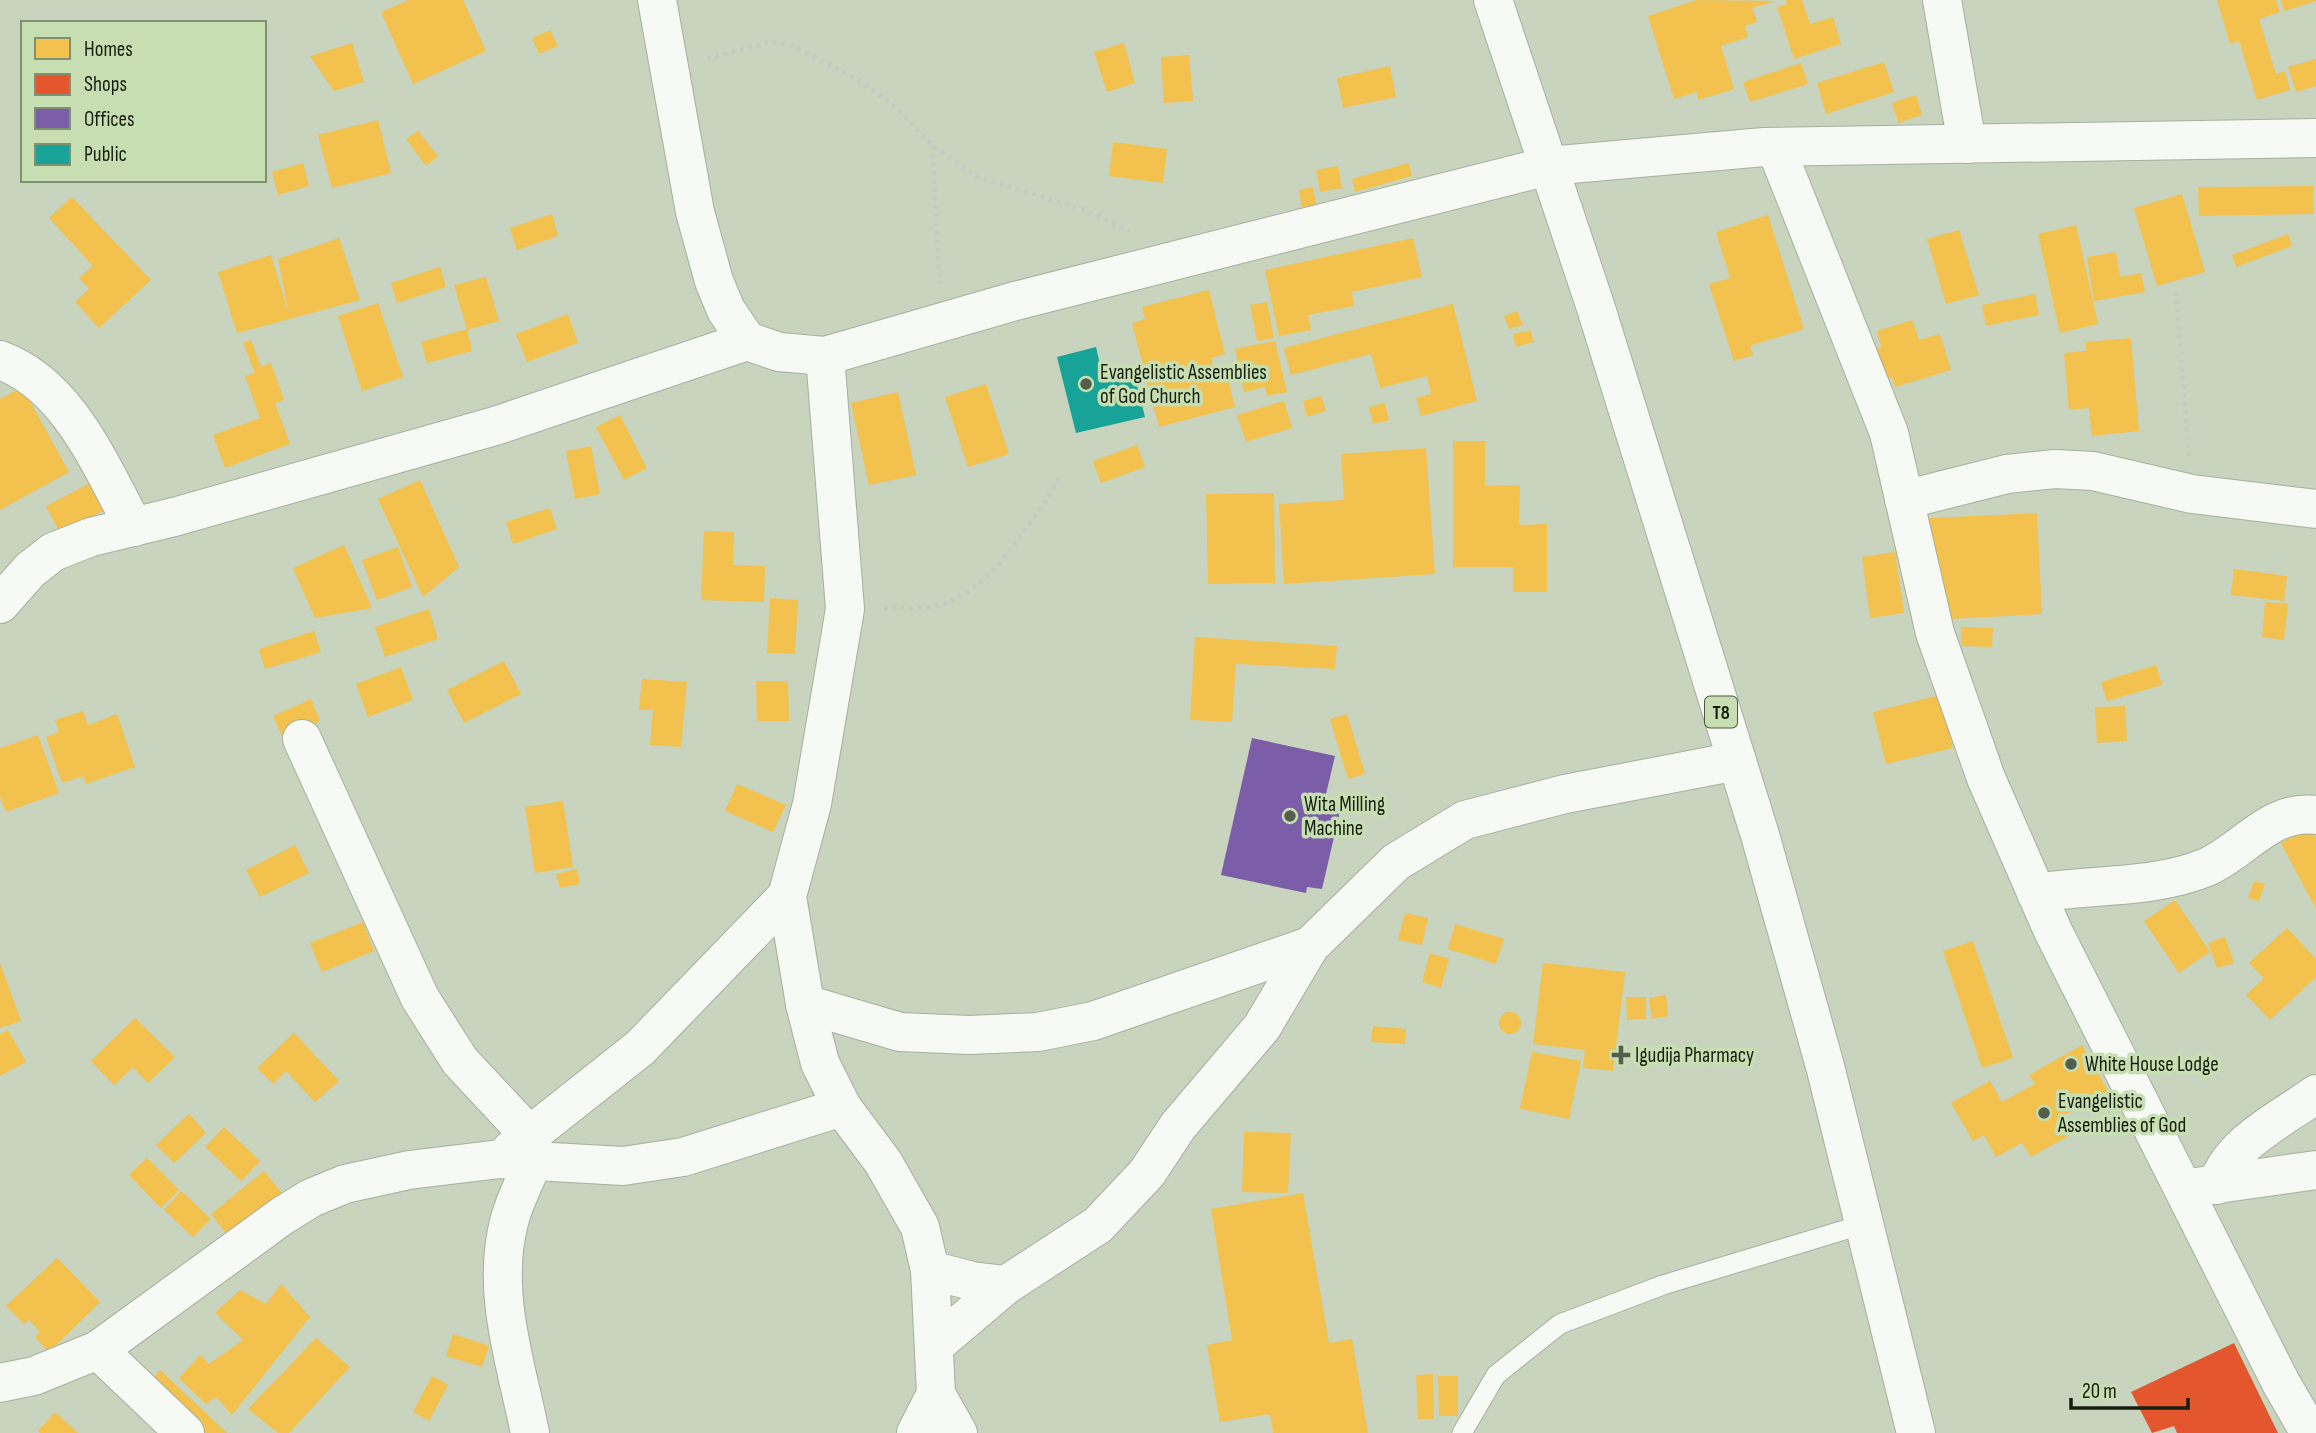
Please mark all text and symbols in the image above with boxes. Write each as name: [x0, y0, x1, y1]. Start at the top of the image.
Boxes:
legend: [21, 21, 266, 182]
text: Homes: [84, 37, 133, 62]
text: Shops: [84, 72, 127, 97]
text: Offices: [84, 107, 135, 132]
text: Public: [84, 142, 127, 167]
place label: Evangelistic Assemblies of God Church: [1100, 360, 1267, 409]
marker: Evangelistic Assemblies of God Church: [1078, 376, 1094, 392]
road number: T8: [1705, 696, 1737, 727]
place label: Wita Milling Machine: [1304, 792, 1385, 841]
marker: Wita Milling Machine: [1282, 808, 1298, 824]
place label: Igudija Pharmacy: [1635, 1043, 1754, 1068]
marker: Igudija Pharmacy: [1613, 1047, 1629, 1063]
place label: White House Lodge: [2085, 1052, 2219, 1077]
marker: White House Lodge: [2063, 1056, 2079, 1072]
place label: Evangelistic Assemblies of God: [2057, 1089, 2186, 1138]
marker: Evangelistic Assemblies of God: [2036, 1105, 2052, 1121]
scale bar: [2071, 1366, 2188, 1410]
text: 20 m: [2082, 1379, 2117, 1404]

